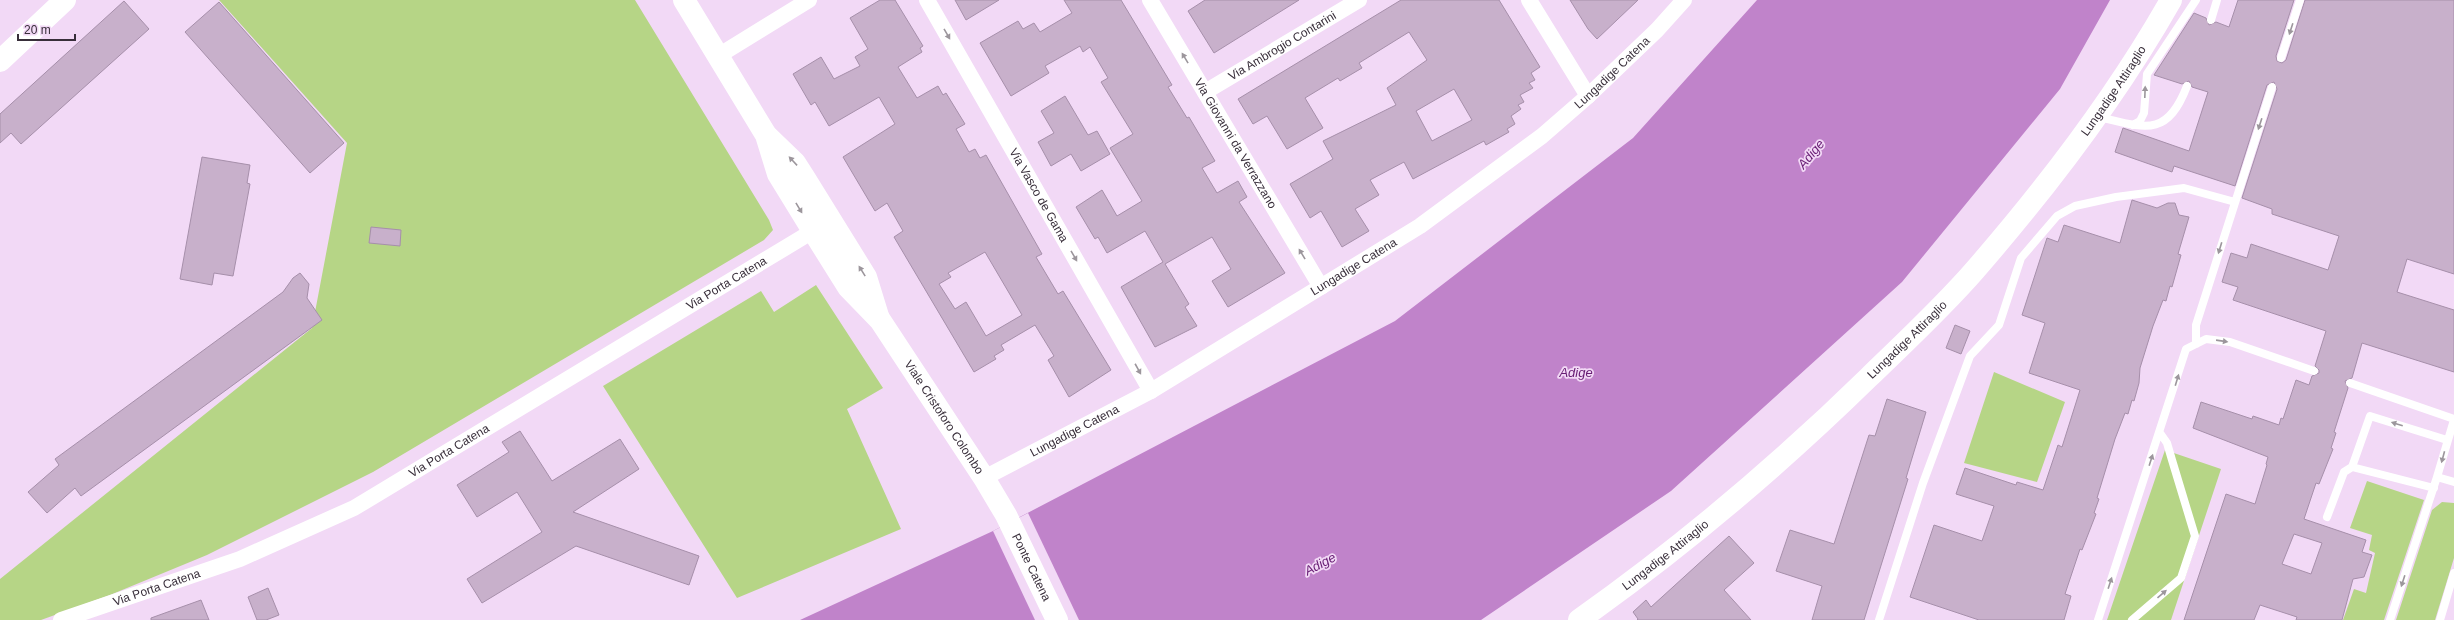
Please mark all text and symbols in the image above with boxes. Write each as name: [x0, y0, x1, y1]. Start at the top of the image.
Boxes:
street label: Via Ambrogio Contarini: [1226, 8, 1339, 83]
scale bar: [18, 16, 75, 42]
text: 20 m: [24, 23, 51, 37]
one-way arrow: [2287, 23, 2293, 35]
one-way arrow: [943, 28, 950, 40]
street label: Lungadige Catena: [1572, 34, 1653, 112]
street label: Lungadige Attiraglio: [2078, 43, 2149, 139]
one-way arrow: [1181, 52, 1188, 64]
street label: Via Giovanni da Verrazzano: [1191, 76, 1280, 211]
one-way arrow: [2142, 85, 2148, 98]
one-way arrow: [2257, 118, 2263, 130]
water label: Adige: [1794, 136, 1827, 172]
street label: Via Vasco de Gama: [1006, 146, 1071, 245]
one-way arrow: [788, 156, 797, 166]
one-way arrow: [795, 203, 803, 213]
street label: Lungadige Catena: [1308, 235, 1399, 298]
one-way arrow: [2217, 242, 2223, 254]
one-way arrow: [1298, 248, 1305, 260]
one-way arrow: [1070, 250, 1077, 262]
street label: Via Porta Catena: [684, 253, 769, 313]
one-way arrow: [858, 265, 865, 277]
street label: Lungadige Attiraglio: [1864, 298, 1950, 382]
one-way arrow: [2216, 338, 2228, 344]
street label: Viale Cristoforo Colombo: [901, 358, 987, 477]
one-way arrow: [1135, 363, 1142, 375]
water label: Adige: [1558, 365, 1593, 380]
one-way arrow: [2174, 373, 2180, 385]
street label: Lungadige Catena: [1028, 402, 1122, 460]
street label: Via Porta Catena: [406, 421, 492, 480]
one-way arrow: [2391, 421, 2403, 427]
one-way arrow: [2440, 451, 2446, 463]
one-way arrow: [2148, 453, 2154, 465]
street label: Lungadige Attiraglio: [1619, 517, 1712, 593]
street label: Ponte Catena: [1009, 531, 1054, 604]
water label: Adige: [1301, 550, 1338, 579]
street label: Via Porta Catena: [111, 566, 202, 609]
one-way arrow: [2400, 575, 2406, 587]
one-way arrow: [2108, 577, 2114, 589]
one-way arrow: [2157, 590, 2167, 599]

